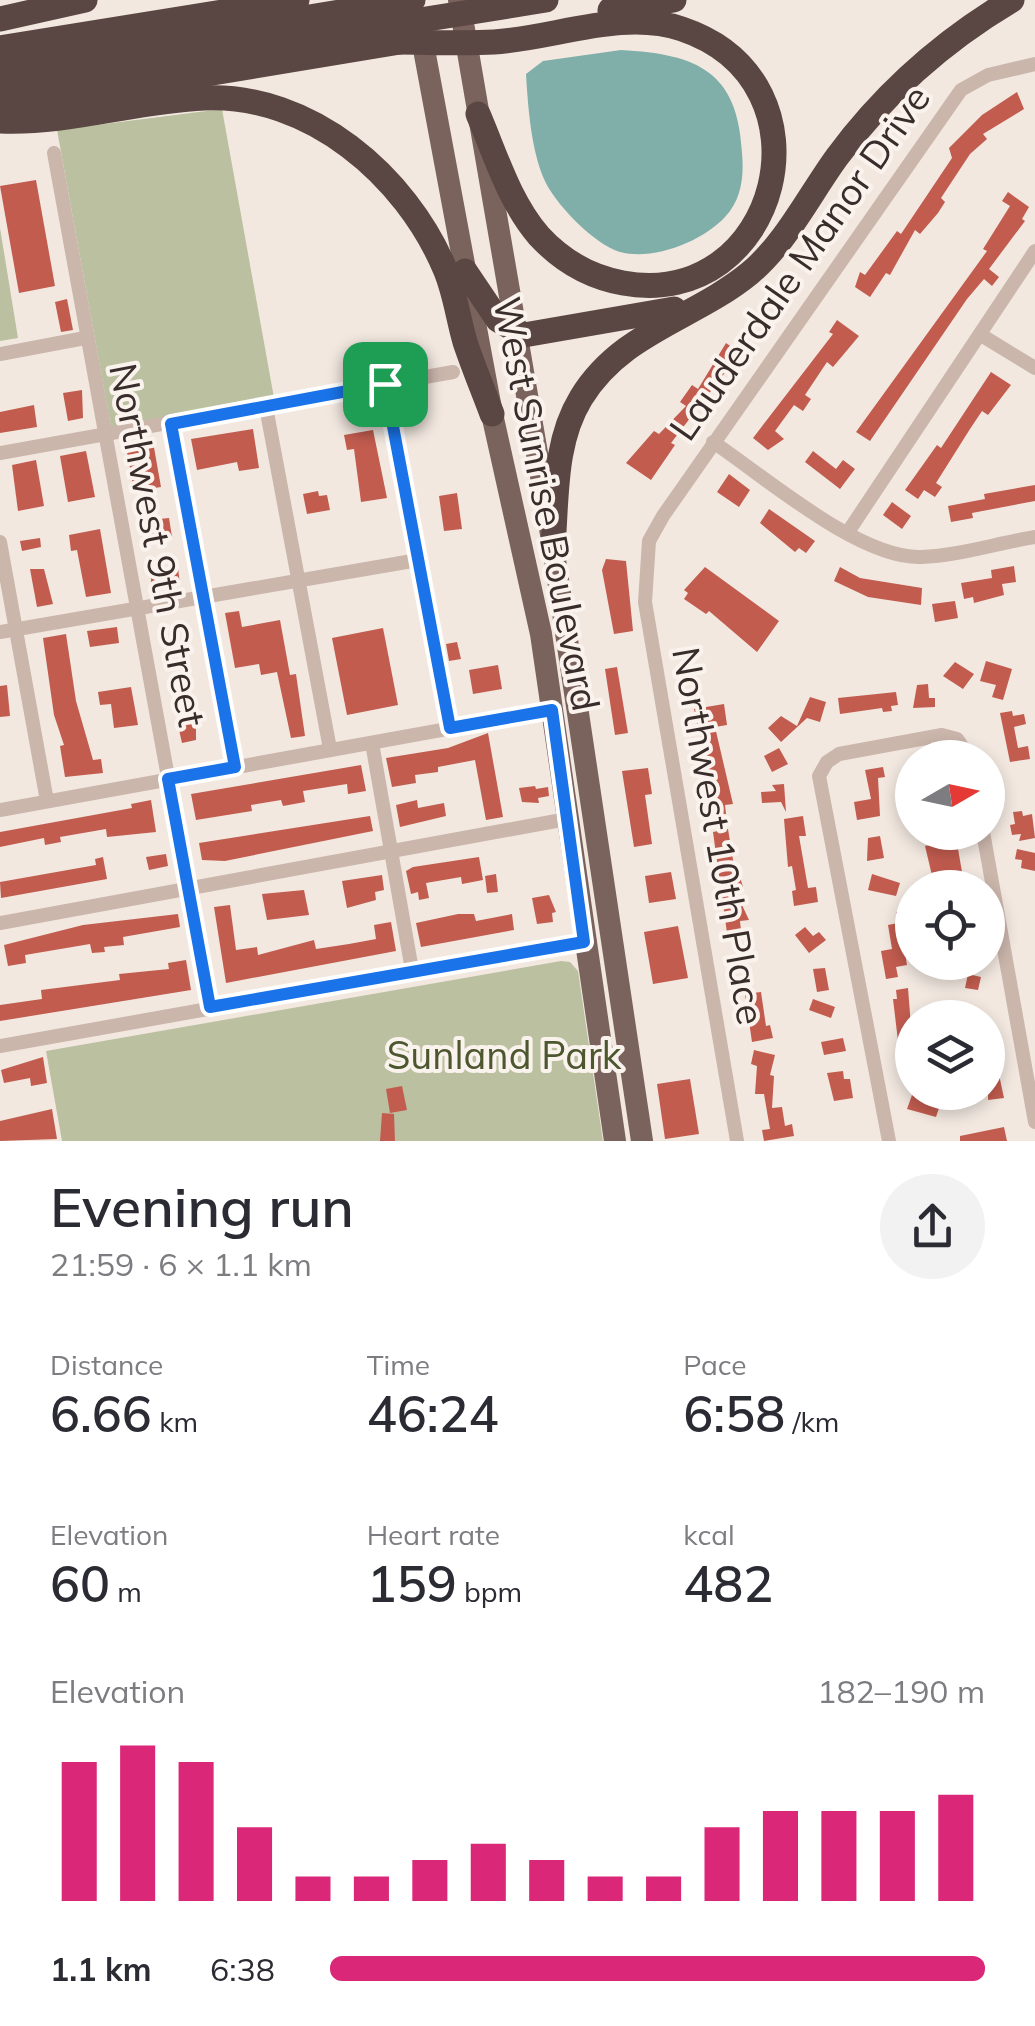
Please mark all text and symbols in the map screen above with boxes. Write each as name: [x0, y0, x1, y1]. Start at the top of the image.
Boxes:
street label: Lauderdale Manor Drive: [658, 76, 940, 449]
street label: West Sunrise Boulevard: [483, 293, 611, 715]
pin: [343, 342, 428, 427]
icon: arrive: [358, 357, 413, 412]
street label: Northwest 9th Street: [99, 359, 217, 730]
street label: Northwest 10th Place: [662, 643, 776, 1028]
north arrow: [895, 740, 1005, 850]
map controls: [895, 740, 1005, 1110]
button: locate: [895, 870, 1005, 980]
button: layers: [895, 1000, 1005, 1110]
park label: Sunland Park: [387, 1031, 622, 1079]
text: Evening run: [50, 1172, 354, 1241]
button: share: [880, 1174, 985, 1279]
text: 21:59 · 6 × 1.1 km: [50, 1244, 312, 1284]
text: Distance: [50, 1347, 163, 1382]
text: Time: [367, 1347, 430, 1382]
text: Pace: [683, 1347, 747, 1382]
text: 6.66: [50, 1382, 152, 1445]
text: 46:24: [367, 1382, 499, 1445]
text: 6:58: [683, 1382, 785, 1445]
text: km: [152, 1404, 198, 1439]
text: /km: [785, 1404, 839, 1439]
text: Elevation: [50, 1517, 168, 1552]
text: Heart rate: [367, 1517, 500, 1552]
text: kcal: [683, 1517, 735, 1552]
text: 60: [50, 1552, 110, 1615]
text: 159: [367, 1552, 457, 1615]
text: 482: [683, 1552, 773, 1615]
text: m: [110, 1574, 142, 1609]
text: bpm: [457, 1574, 522, 1609]
text: Elevation: [50, 1671, 185, 1711]
text: 182–190 m: [817, 1671, 985, 1711]
text: 1.1 km: [50, 1949, 152, 1989]
text: 6:38: [210, 1949, 275, 1989]

